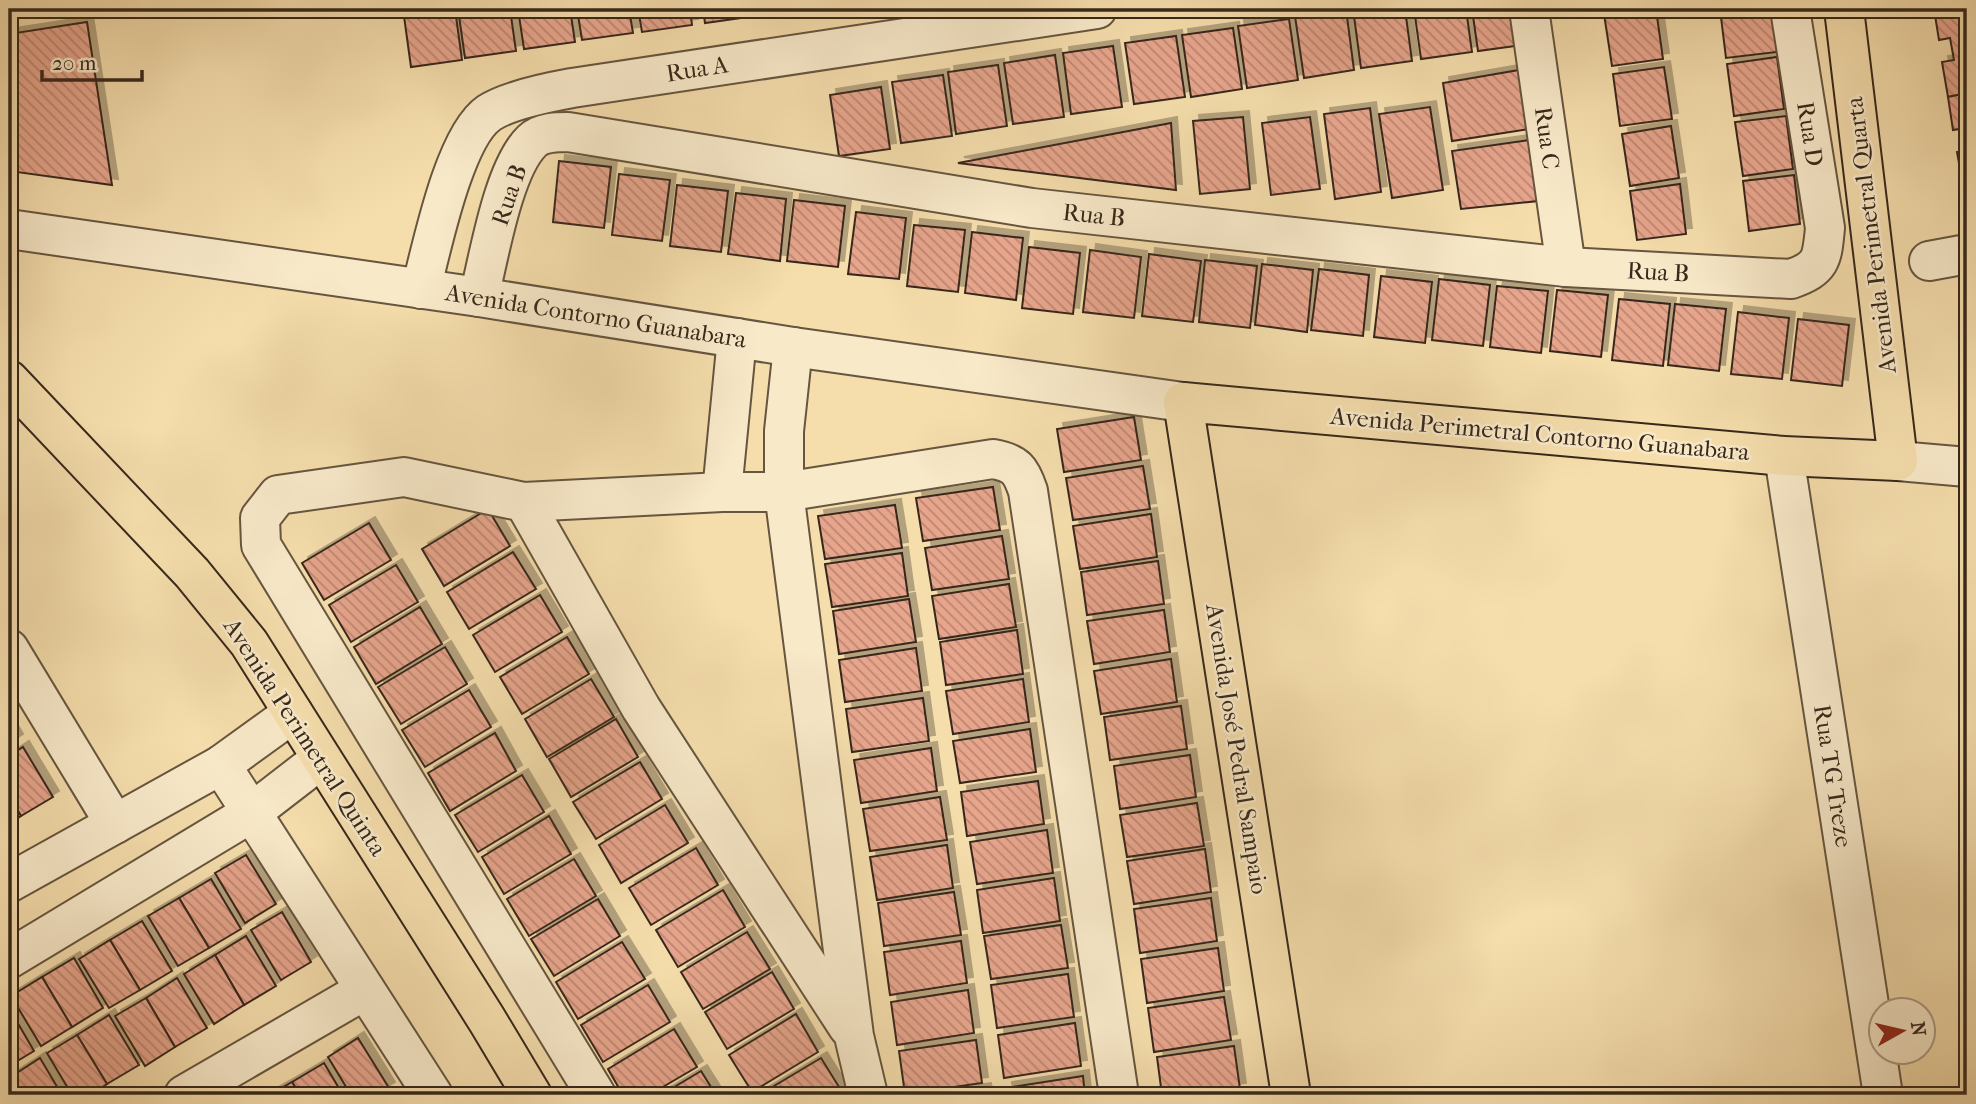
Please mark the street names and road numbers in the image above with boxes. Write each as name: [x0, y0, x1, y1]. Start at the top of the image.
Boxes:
street label: Rua A: [664, 50, 730, 88]
street label: Avenida Perimetral Quarta: [1840, 94, 1902, 376]
street label: Rua D: [1791, 100, 1829, 168]
street label: Rua C: [1529, 105, 1565, 171]
street label: Rua B: [486, 161, 532, 229]
street label: Rua B: [1061, 198, 1127, 232]
street label: Rua B: [1626, 256, 1690, 288]
street label: Avenida Contorno Guanabara: [443, 278, 749, 354]
street label: Avenida Perimetral Contorno Guanabara: [1328, 402, 1752, 466]
street label: Avenida José Pedral Sampaio: [1200, 601, 1274, 896]
street label: Avenida Perimetral Quinta: [217, 612, 393, 862]
street label: Rua TG Treze: [1808, 703, 1858, 849]

